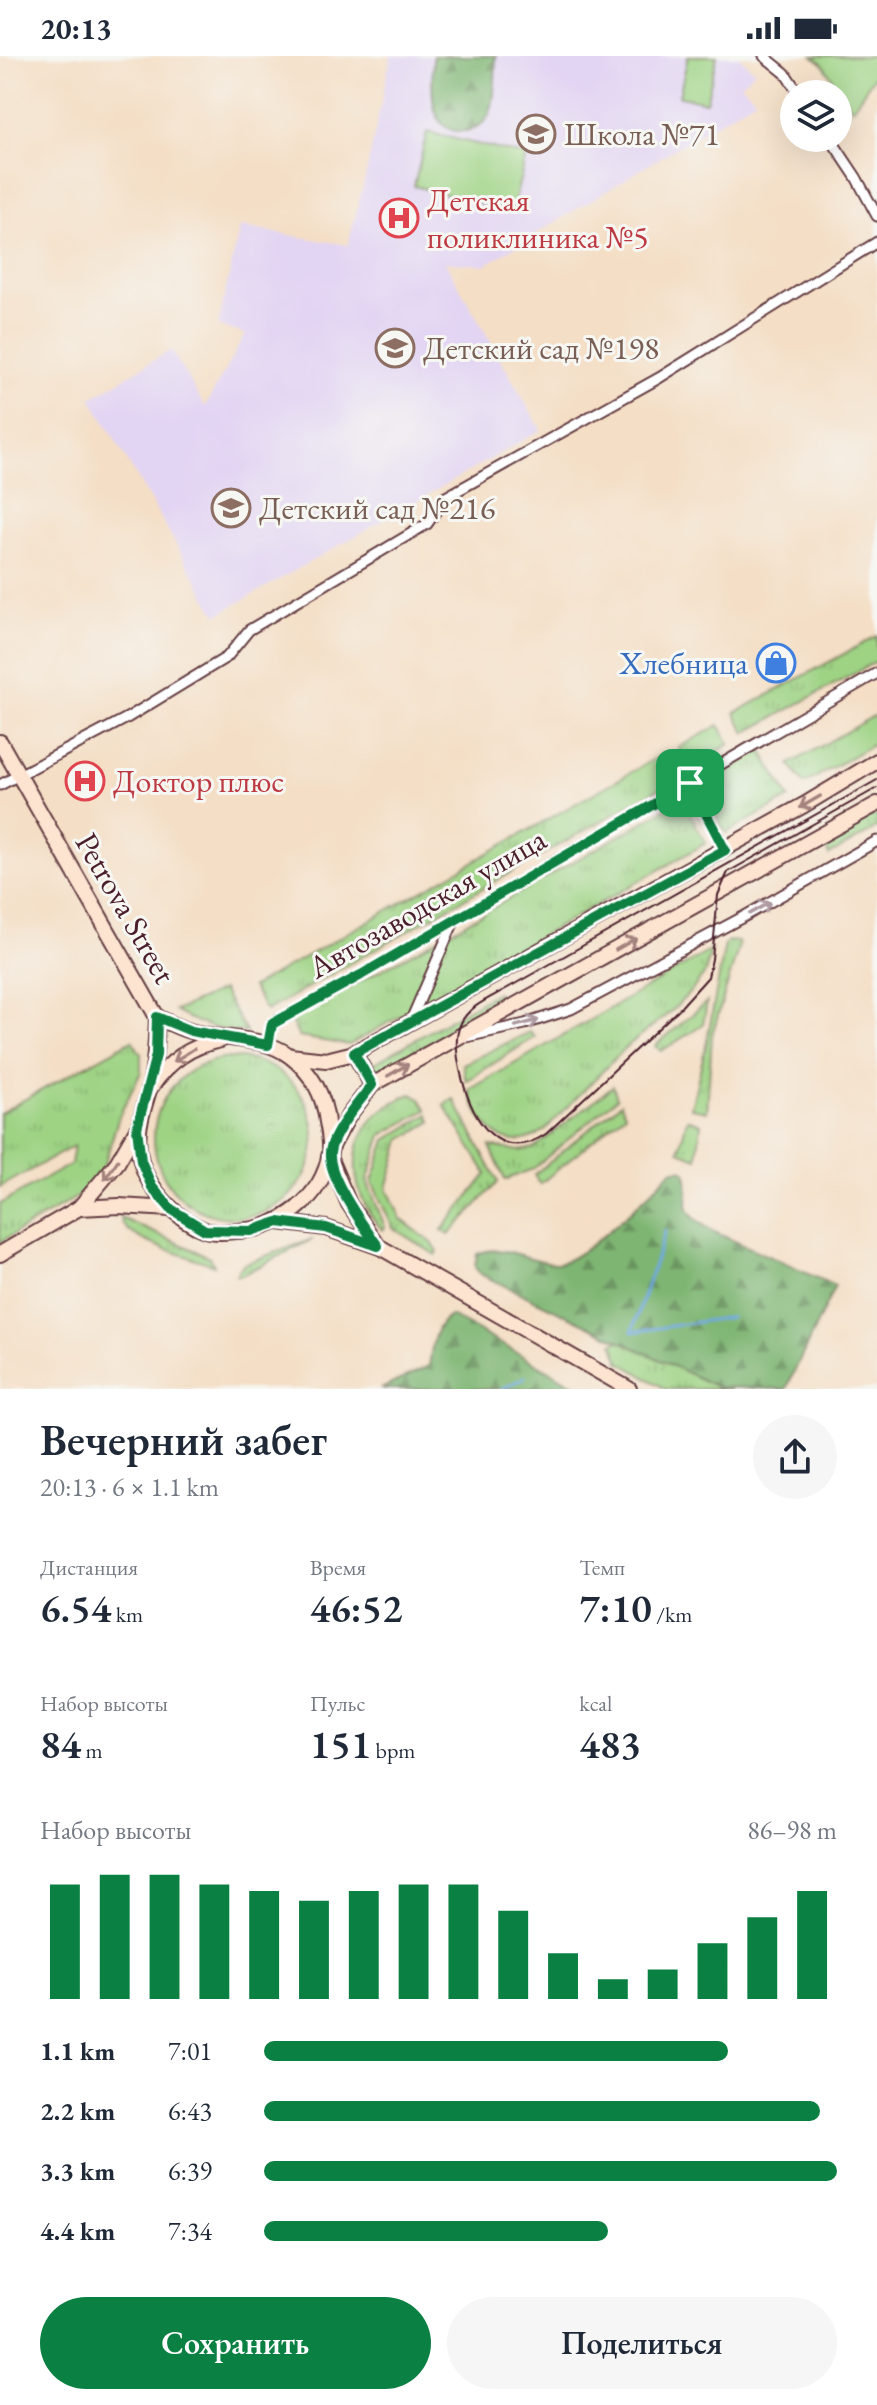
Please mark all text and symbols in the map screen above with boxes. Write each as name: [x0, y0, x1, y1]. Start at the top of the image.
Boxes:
text: 20:13: [40, 9, 112, 48]
map controls: [780, 80, 852, 152]
button: layers: [780, 80, 852, 152]
school or university icon: Школа №71: [515, 113, 557, 155]
place label: Школа №71: [564, 113, 720, 155]
place label: Детская поликлиника №5: [427, 179, 649, 258]
hospital icon: Детская поликлиника №5: [378, 197, 420, 239]
school or university icon: Детский сад №198: [374, 327, 416, 369]
place label: Детский сад №198: [423, 327, 659, 369]
school or university icon: Детский сад №216: [210, 487, 252, 529]
place label: Детский сад №216: [259, 487, 495, 529]
place label: Хлебница: [619, 642, 748, 684]
shop icon: Хлебница: [755, 642, 797, 684]
pin: [656, 749, 724, 817]
hospital icon: Доктор плюс: [64, 760, 106, 802]
place label: Доктор плюс: [113, 760, 284, 802]
icon: arrive: [668, 761, 712, 805]
one-way arrow: [799, 795, 823, 810]
street label: Автозаводская улица: [300, 818, 554, 989]
street label: Petrova Street: [66, 825, 186, 991]
one-way arrow: [747, 899, 771, 915]
one-way arrow: [614, 936, 637, 952]
one-way arrow: [514, 1015, 540, 1030]
one-way arrow: [173, 1047, 196, 1063]
one-way arrow: [386, 1062, 409, 1078]
one-way arrow: [103, 1159, 119, 1181]
text: Вечерний забег: [40, 1411, 327, 1468]
button: share: [753, 1415, 837, 1499]
text: 20:13 · 6 × 1.1 km: [40, 1470, 219, 1504]
text: Дистанция: [40, 1553, 138, 1582]
text: Время: [310, 1553, 366, 1582]
text: Темп: [579, 1553, 625, 1582]
text: 6.54: [40, 1582, 111, 1634]
text: 46:52: [310, 1582, 403, 1634]
text: 7:10: [579, 1582, 652, 1634]
text: km: [111, 1600, 143, 1629]
text: /km: [652, 1600, 692, 1629]
text: Набор высоты: [40, 1689, 168, 1718]
text: Пульс: [310, 1689, 365, 1718]
text: kcal: [579, 1689, 612, 1718]
text: 84: [40, 1718, 81, 1770]
text: 151: [310, 1718, 371, 1770]
text: 483: [579, 1718, 641, 1770]
text: m: [81, 1736, 103, 1765]
text: bpm: [371, 1736, 415, 1765]
text: Набор высоты: [40, 1813, 191, 1847]
text: 86–98 m: [747, 1813, 837, 1847]
text: 1.1 km: [40, 2034, 115, 2068]
text: 7:01: [168, 2034, 212, 2068]
text: 2.2 km: [40, 2094, 115, 2128]
text: 6:43: [168, 2094, 212, 2128]
text: 3.3 km: [40, 2154, 115, 2188]
text: 6:39: [168, 2154, 212, 2188]
text: 4.4 km: [40, 2214, 115, 2248]
text: 7:34: [168, 2214, 212, 2248]
button: Сохранить: [40, 2297, 431, 2389]
button: Поделиться: [447, 2297, 837, 2389]

